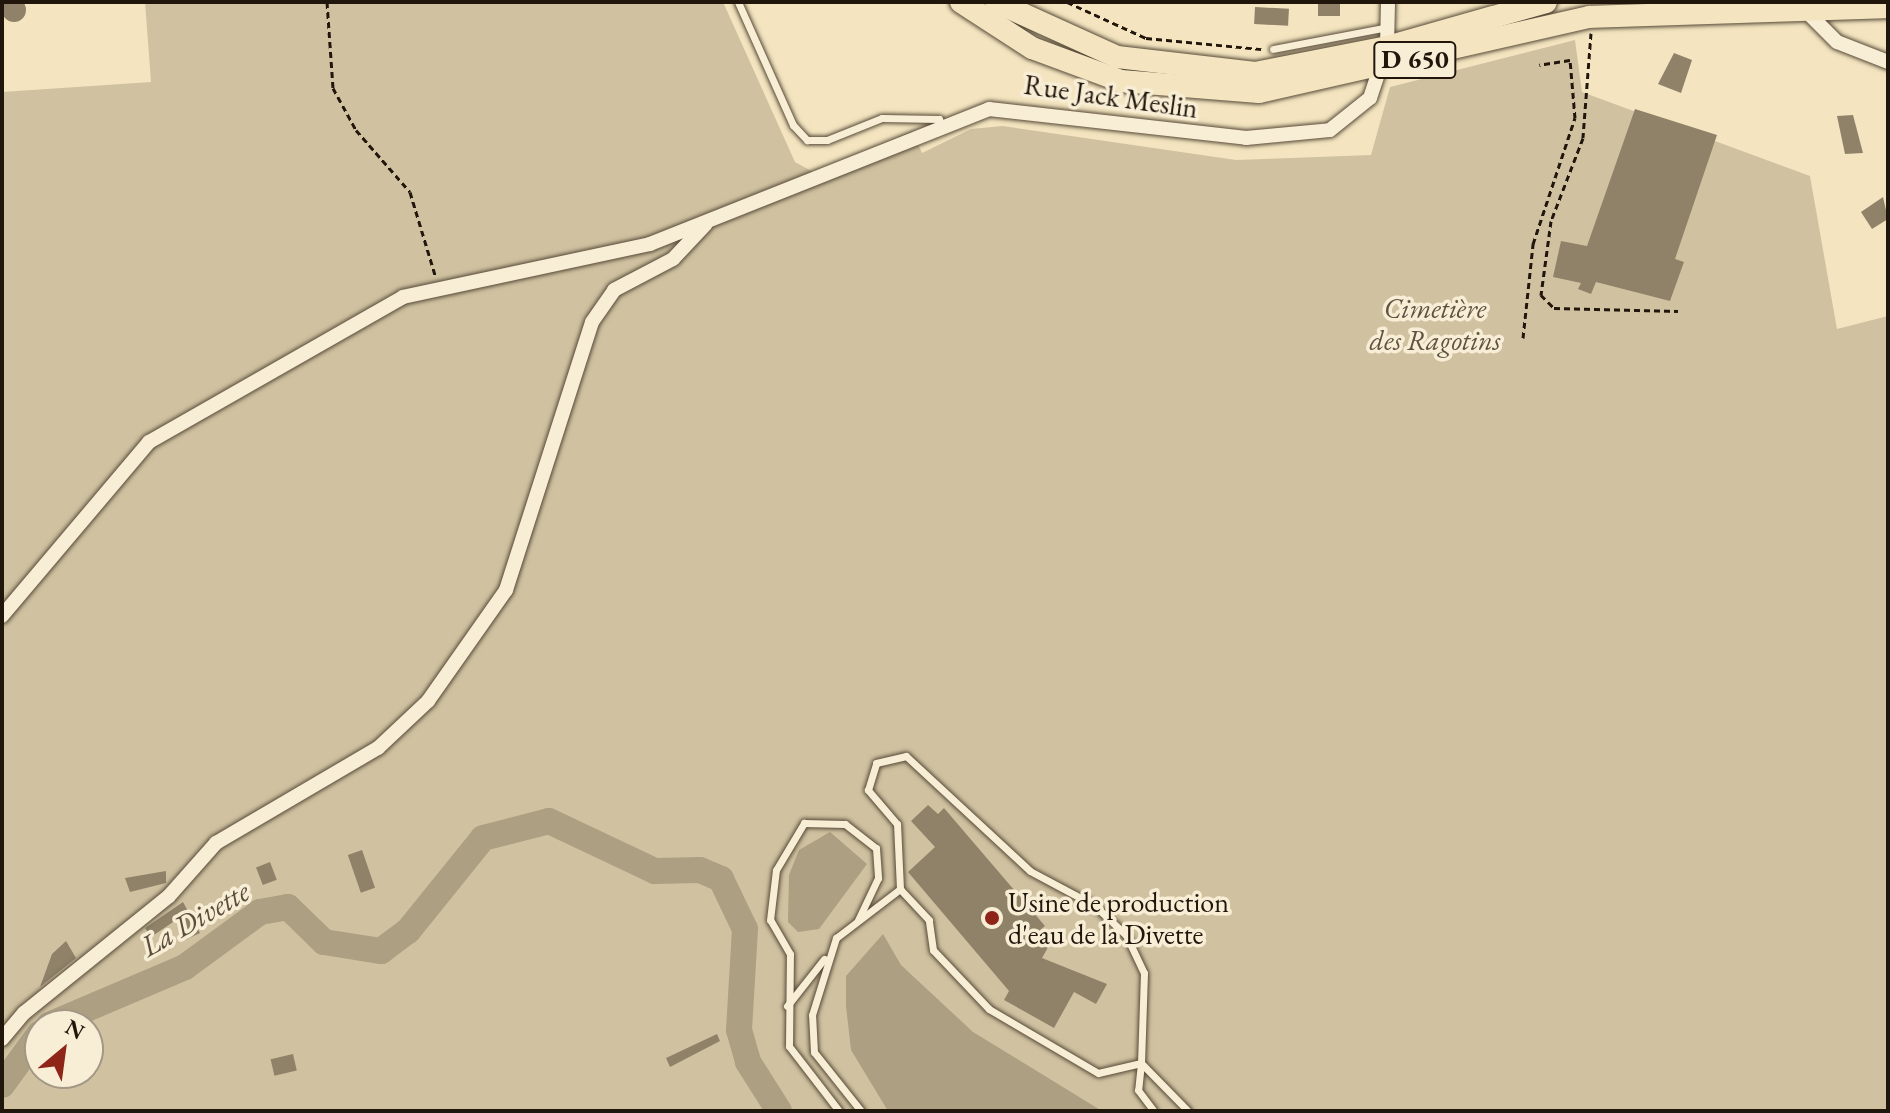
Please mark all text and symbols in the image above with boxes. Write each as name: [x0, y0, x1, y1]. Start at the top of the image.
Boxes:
road number: D 650: [1373, 38, 1457, 82]
street label: Rue Jack Meslin: [1022, 67, 1200, 125]
park label: Cimetière des Ragotins: [1369, 291, 1501, 357]
water label: La Divette: [134, 873, 256, 965]
place label: Usine de production d'eau de la Divette: [1008, 885, 1229, 951]
marker: Usine de production d'eau de la Divette: [983, 909, 1001, 927]
north arrow: [24, 1009, 104, 1089]
text: N: [60, 1012, 90, 1046]

